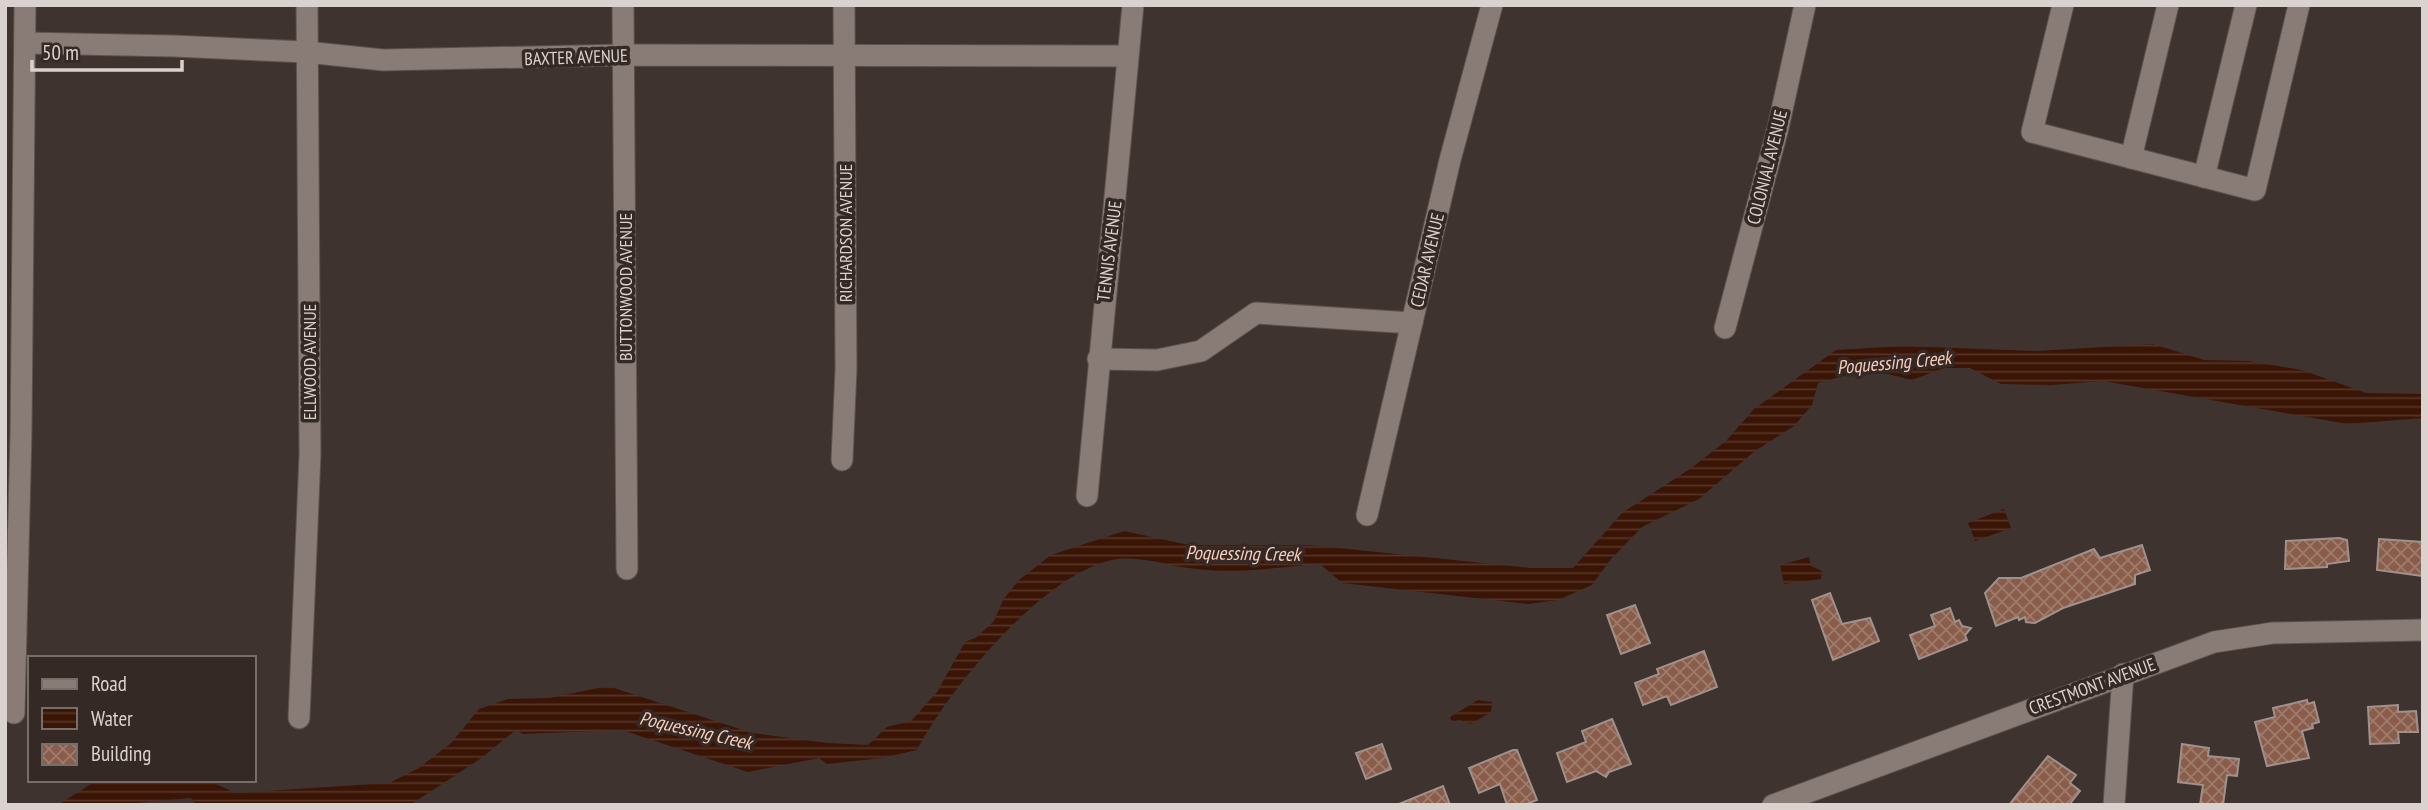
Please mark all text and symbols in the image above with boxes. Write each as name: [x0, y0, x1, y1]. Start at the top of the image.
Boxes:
scale bar: [32, 28, 182, 72]
text: 50 m: [42, 39, 79, 66]
street label: BAXTER AVENUE: [524, 44, 628, 70]
street label: COLONIAL AVENUE: [1742, 107, 1792, 227]
street label: RICHARDSON AVENUE: [834, 164, 857, 302]
street label: TENNIS AVENUE: [1091, 199, 1127, 303]
street label: CEDAR AVENUE: [1405, 211, 1449, 309]
street label: BUTTONWOOD AVENUE: [614, 213, 637, 361]
street label: ELLWOOD AVENUE: [298, 304, 321, 420]
water label: Poquessing Creek: [1836, 345, 1955, 379]
water label: Poquessing Creek: [1185, 540, 1303, 566]
street label: CRESTMONT AVENUE: [2026, 652, 2158, 720]
legend: [28, 656, 256, 782]
text: Road: [91, 670, 127, 697]
text: Water: [91, 705, 133, 732]
water label: Poquessing Creek: [637, 705, 757, 755]
text: Building: [91, 740, 151, 767]

